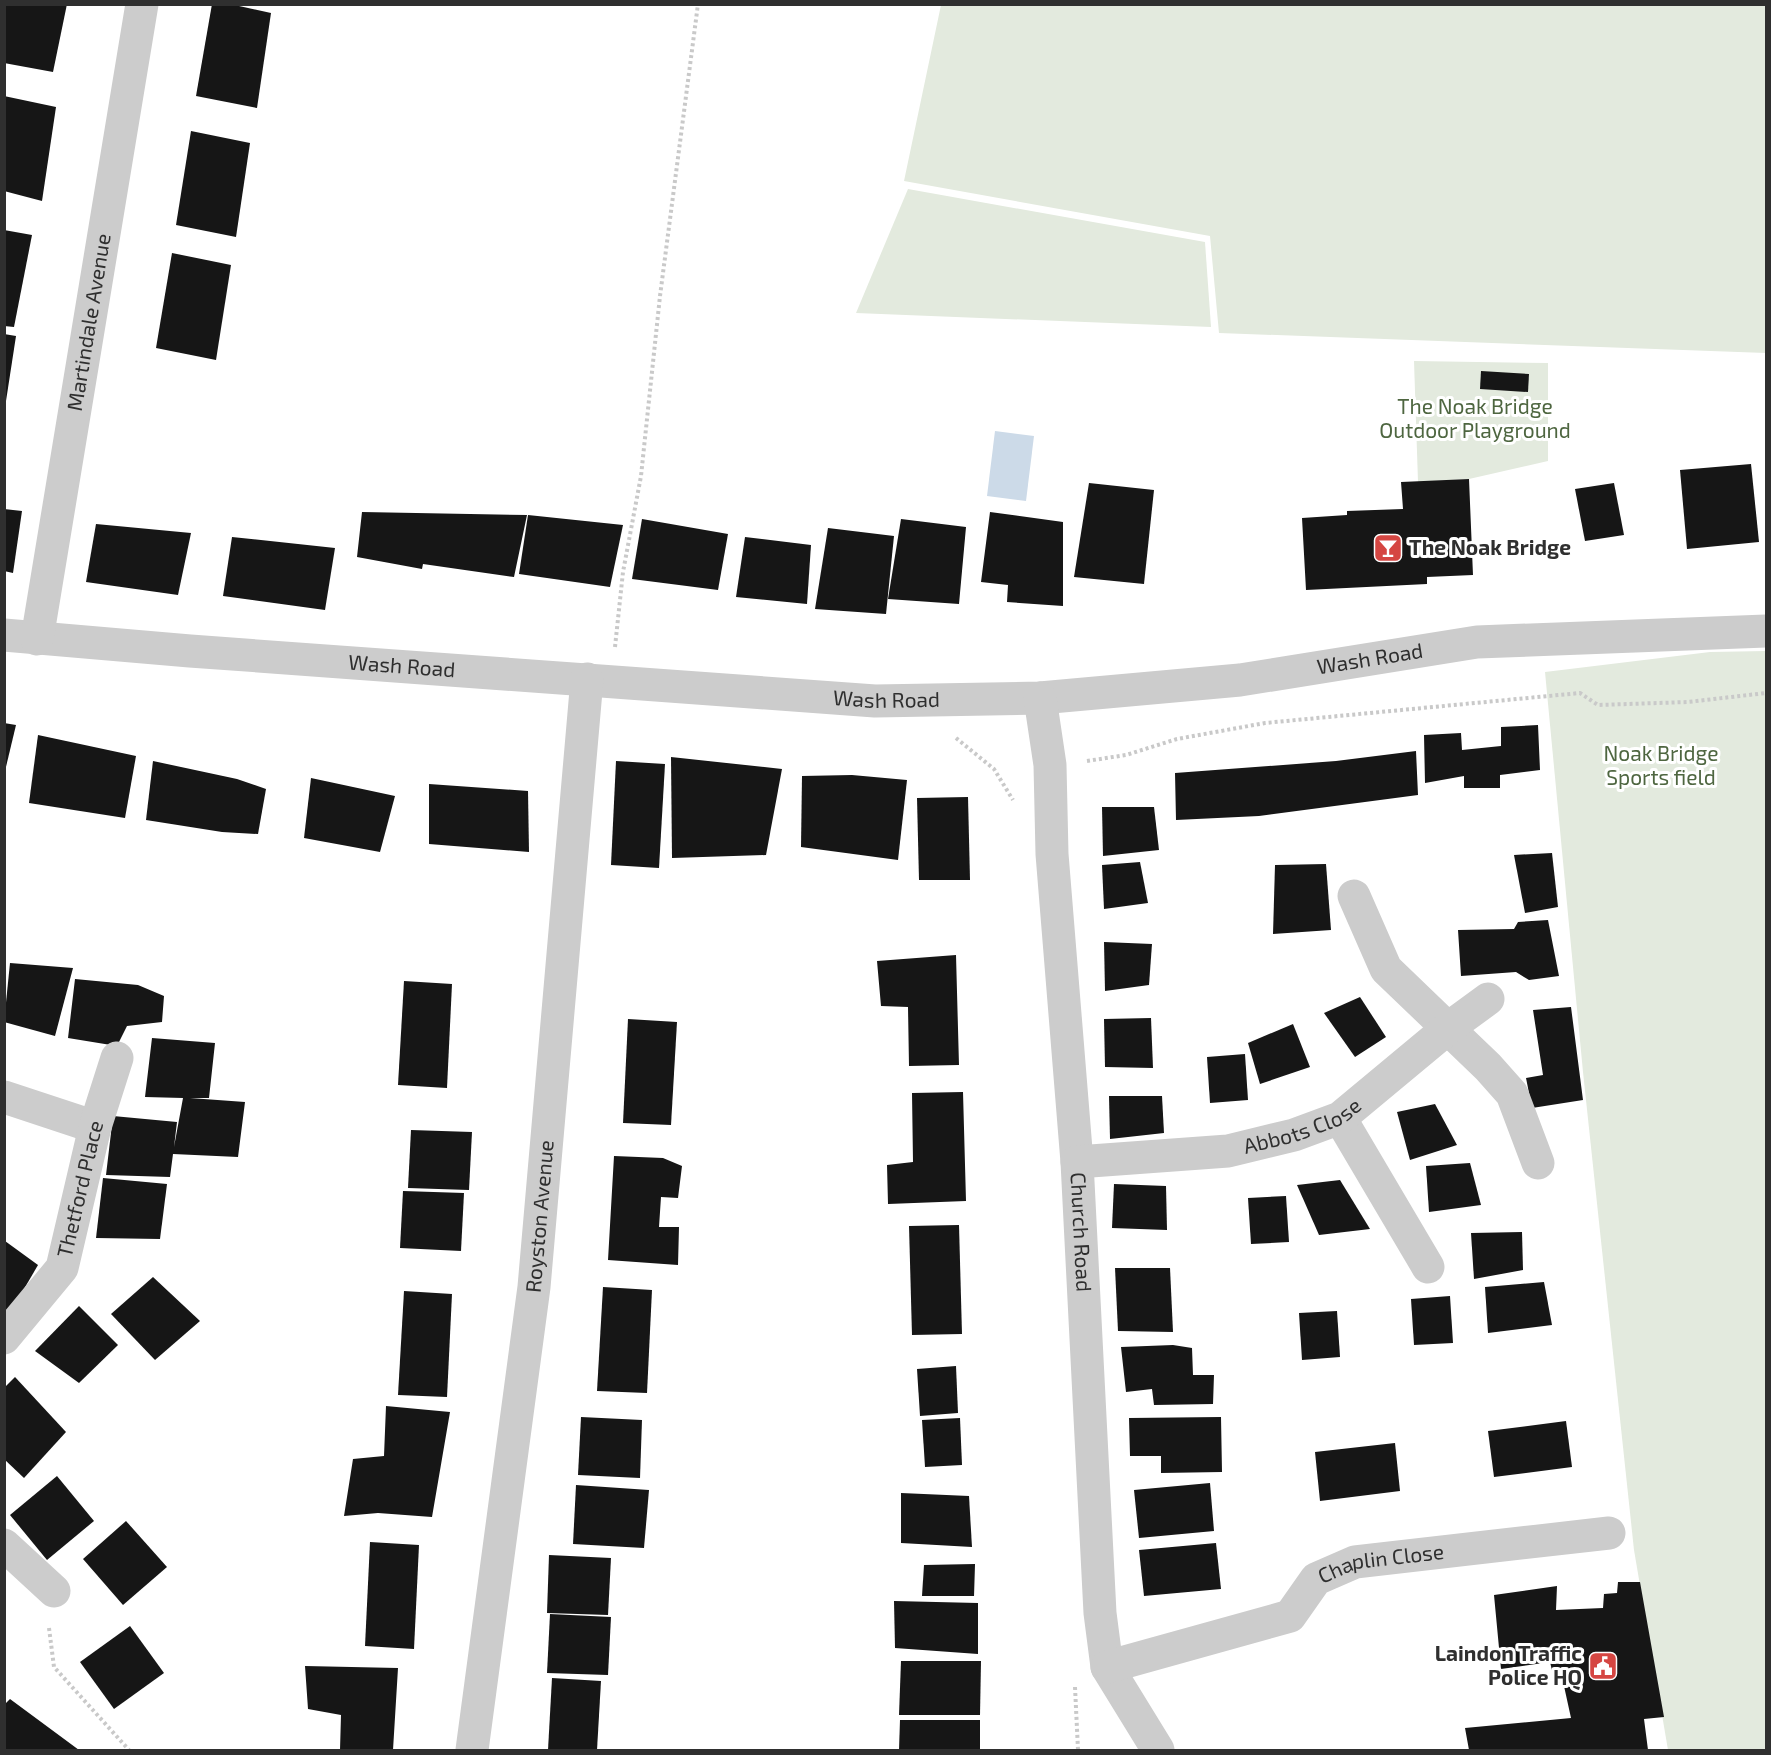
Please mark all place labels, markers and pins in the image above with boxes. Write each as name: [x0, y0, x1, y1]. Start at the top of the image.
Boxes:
bar icon: The Noak Bridge: [1372, 532, 1404, 564]
place label: The Noak Bridge: [1409, 534, 1571, 559]
place label: Laindon Traffic Police HQ: [1435, 1640, 1582, 1690]
public building icon: Laindon Traffic Police HQ: [1587, 1650, 1619, 1682]

